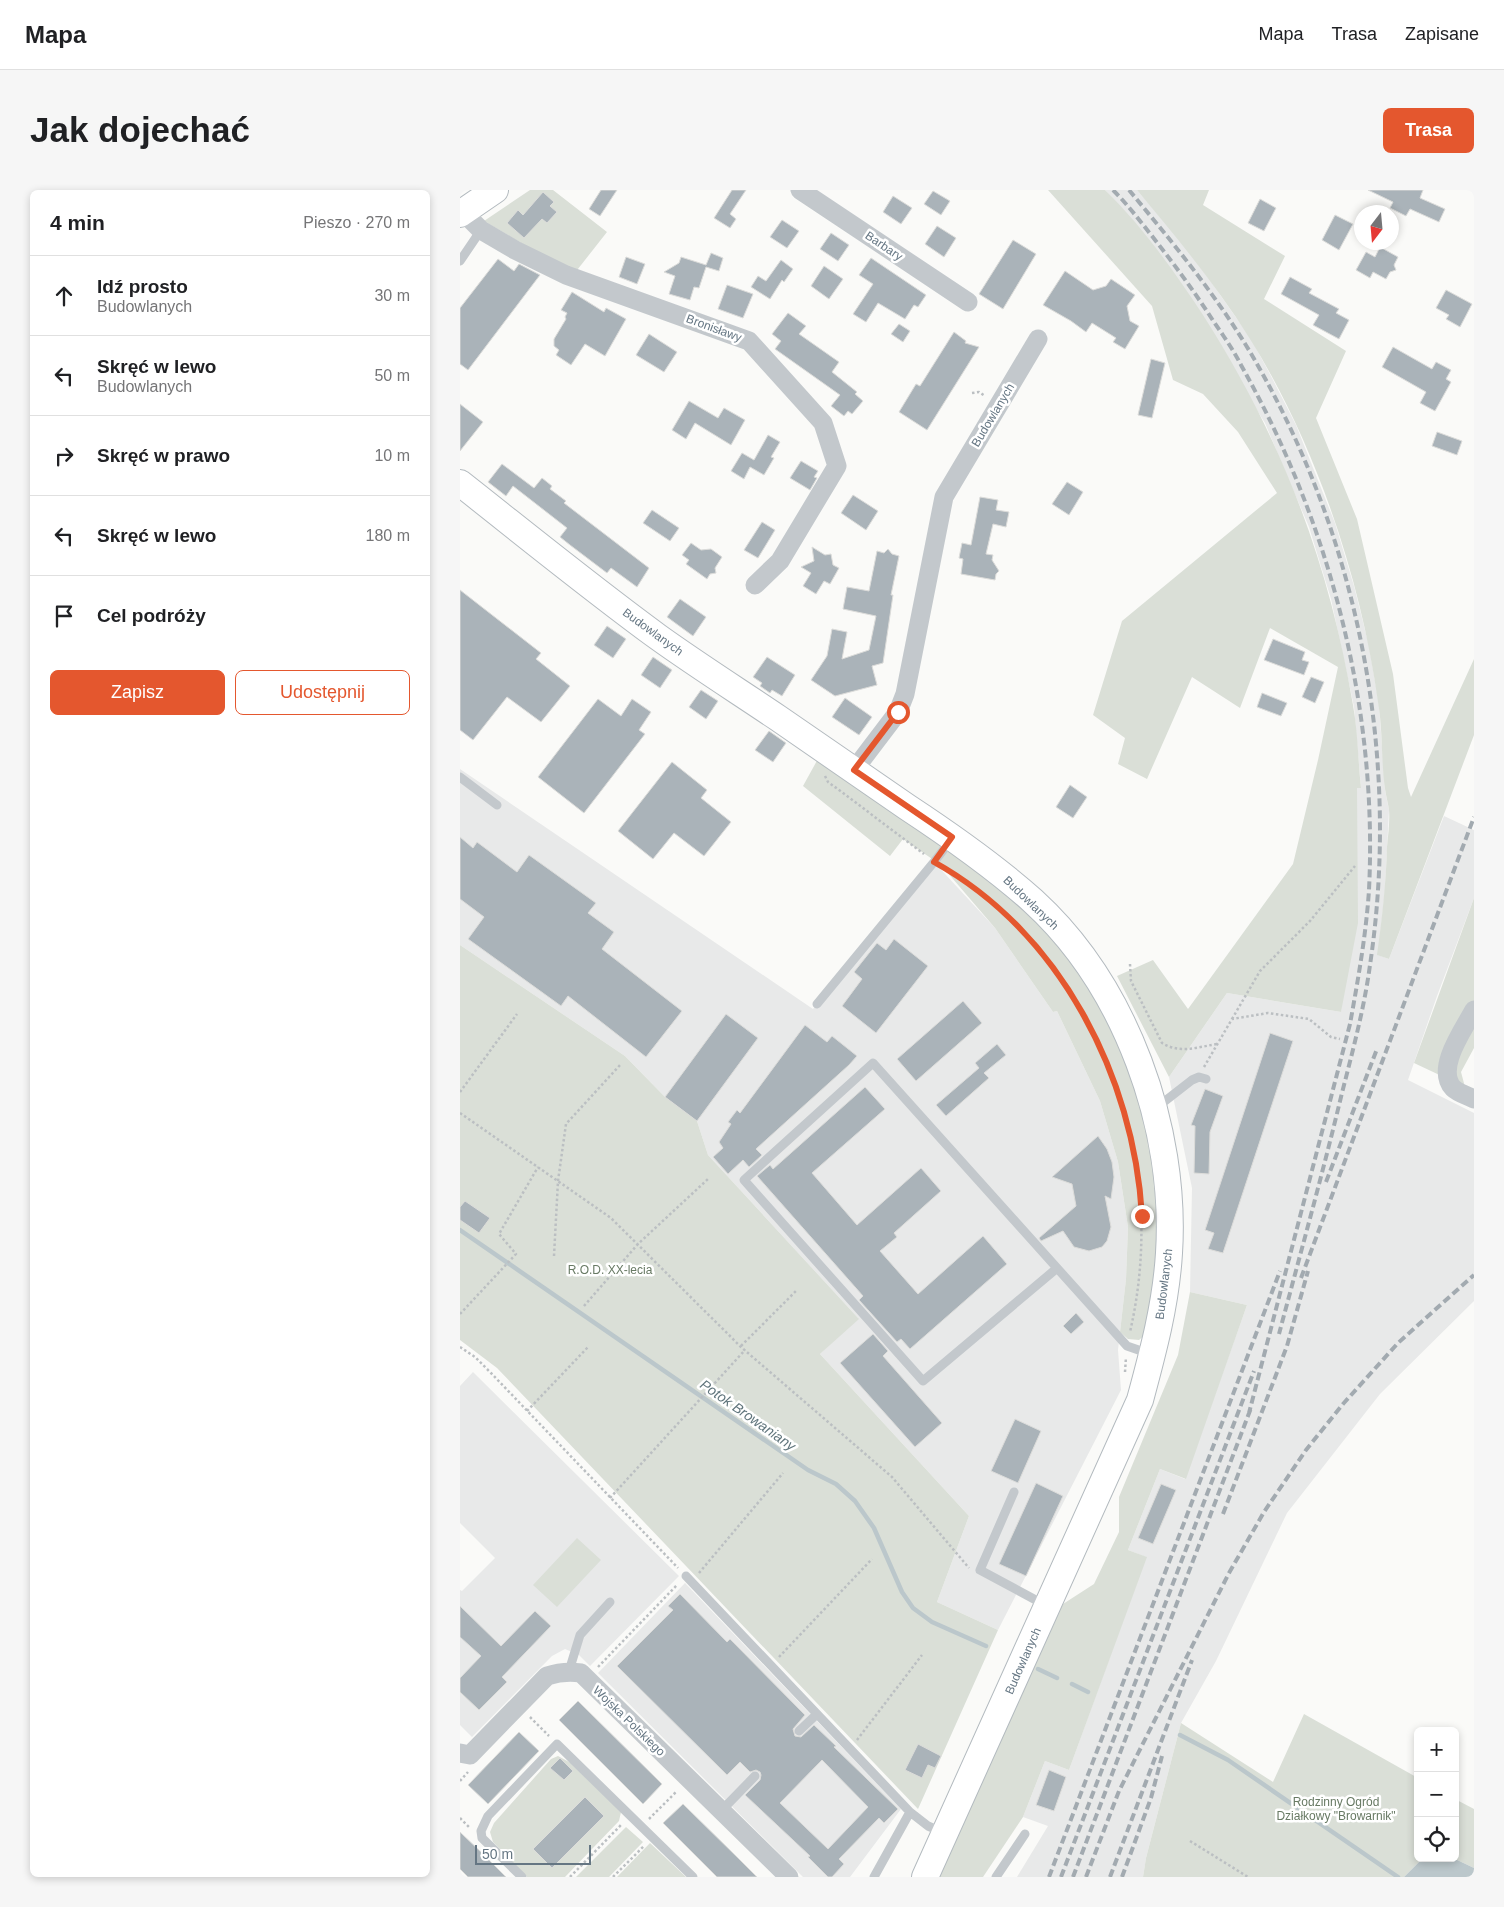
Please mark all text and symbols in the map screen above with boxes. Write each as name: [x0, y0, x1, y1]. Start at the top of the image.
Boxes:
text: Mapa: [25, 21, 86, 48]
text: Mapa: [1259, 24, 1304, 44]
text: Trasa: [1332, 24, 1377, 44]
text: Zapisane: [1405, 24, 1479, 44]
button: Trasa: [1383, 108, 1474, 153]
text: Jak dojechać: [30, 110, 250, 149]
north arrow: [1354, 205, 1399, 250]
text: 4 min: [50, 211, 105, 234]
text: Pieszo · 270 m: [303, 214, 410, 231]
street label: Barbary: [863, 228, 905, 264]
text: Idź prosto: [97, 276, 188, 297]
icon: ahead: [50, 282, 78, 310]
text: 30 m: [374, 287, 410, 304]
text: Budowlanych: [97, 298, 192, 315]
street label: Bronisławy: [684, 311, 744, 345]
text: Skręć w lewo: [97, 356, 216, 377]
icon: left: [50, 362, 78, 390]
text: 50 m: [374, 367, 410, 384]
text: Budowlanych: [97, 378, 192, 395]
street label: Budowlanych: [969, 381, 1017, 449]
icon: right: [50, 442, 78, 470]
text: Skręć w prawo: [97, 445, 230, 466]
text: 10 m: [374, 447, 410, 464]
icon: left: [50, 522, 78, 550]
text: Skręć w lewo: [97, 525, 216, 546]
text: 180 m: [366, 527, 410, 544]
icon: arrive: [50, 602, 78, 630]
text: Cel podróży: [97, 605, 206, 626]
street label: Budowlanych: [620, 605, 686, 659]
button: Zapisz: [50, 670, 225, 715]
button: Udostępnij: [235, 670, 410, 715]
route start: [887, 701, 910, 724]
street label: Budowlanych: [1000, 873, 1062, 933]
route end: [1131, 1205, 1154, 1228]
street label: Budowlanych: [1153, 1248, 1175, 1320]
park label: R.O.D. XX-lecia: [568, 1263, 653, 1277]
water label: Potok Browaniany: [697, 1376, 800, 1454]
street label: Budowlanych: [1002, 1626, 1044, 1696]
street label: Wojska Polskiego: [590, 1683, 668, 1759]
map controls: [1414, 1727, 1459, 1862]
button: +: [1414, 1727, 1459, 1772]
button: −: [1414, 1772, 1459, 1817]
park label: Rodzinny Ogród Działkowy "Browarnik": [1276, 1795, 1396, 1823]
button: locate: [1414, 1817, 1459, 1862]
scale bar: [475, 1842, 591, 1865]
text: 50 m: [482, 1846, 513, 1862]

